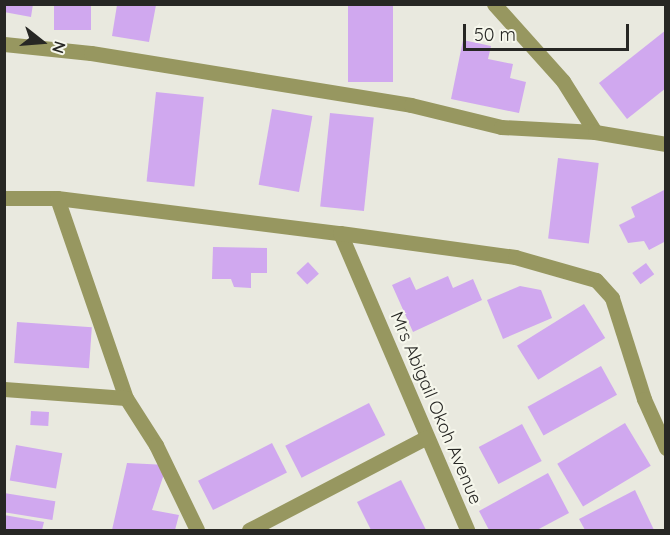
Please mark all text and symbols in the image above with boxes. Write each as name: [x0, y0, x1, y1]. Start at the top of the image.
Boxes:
north arrow: [12, 12, 72, 72]
scale bar: [466, 12, 632, 50]
text: 50 m: [474, 23, 516, 46]
text: N: [48, 39, 70, 56]
street label: Mrs Abigail Okoh Avenue: [386, 308, 486, 508]

